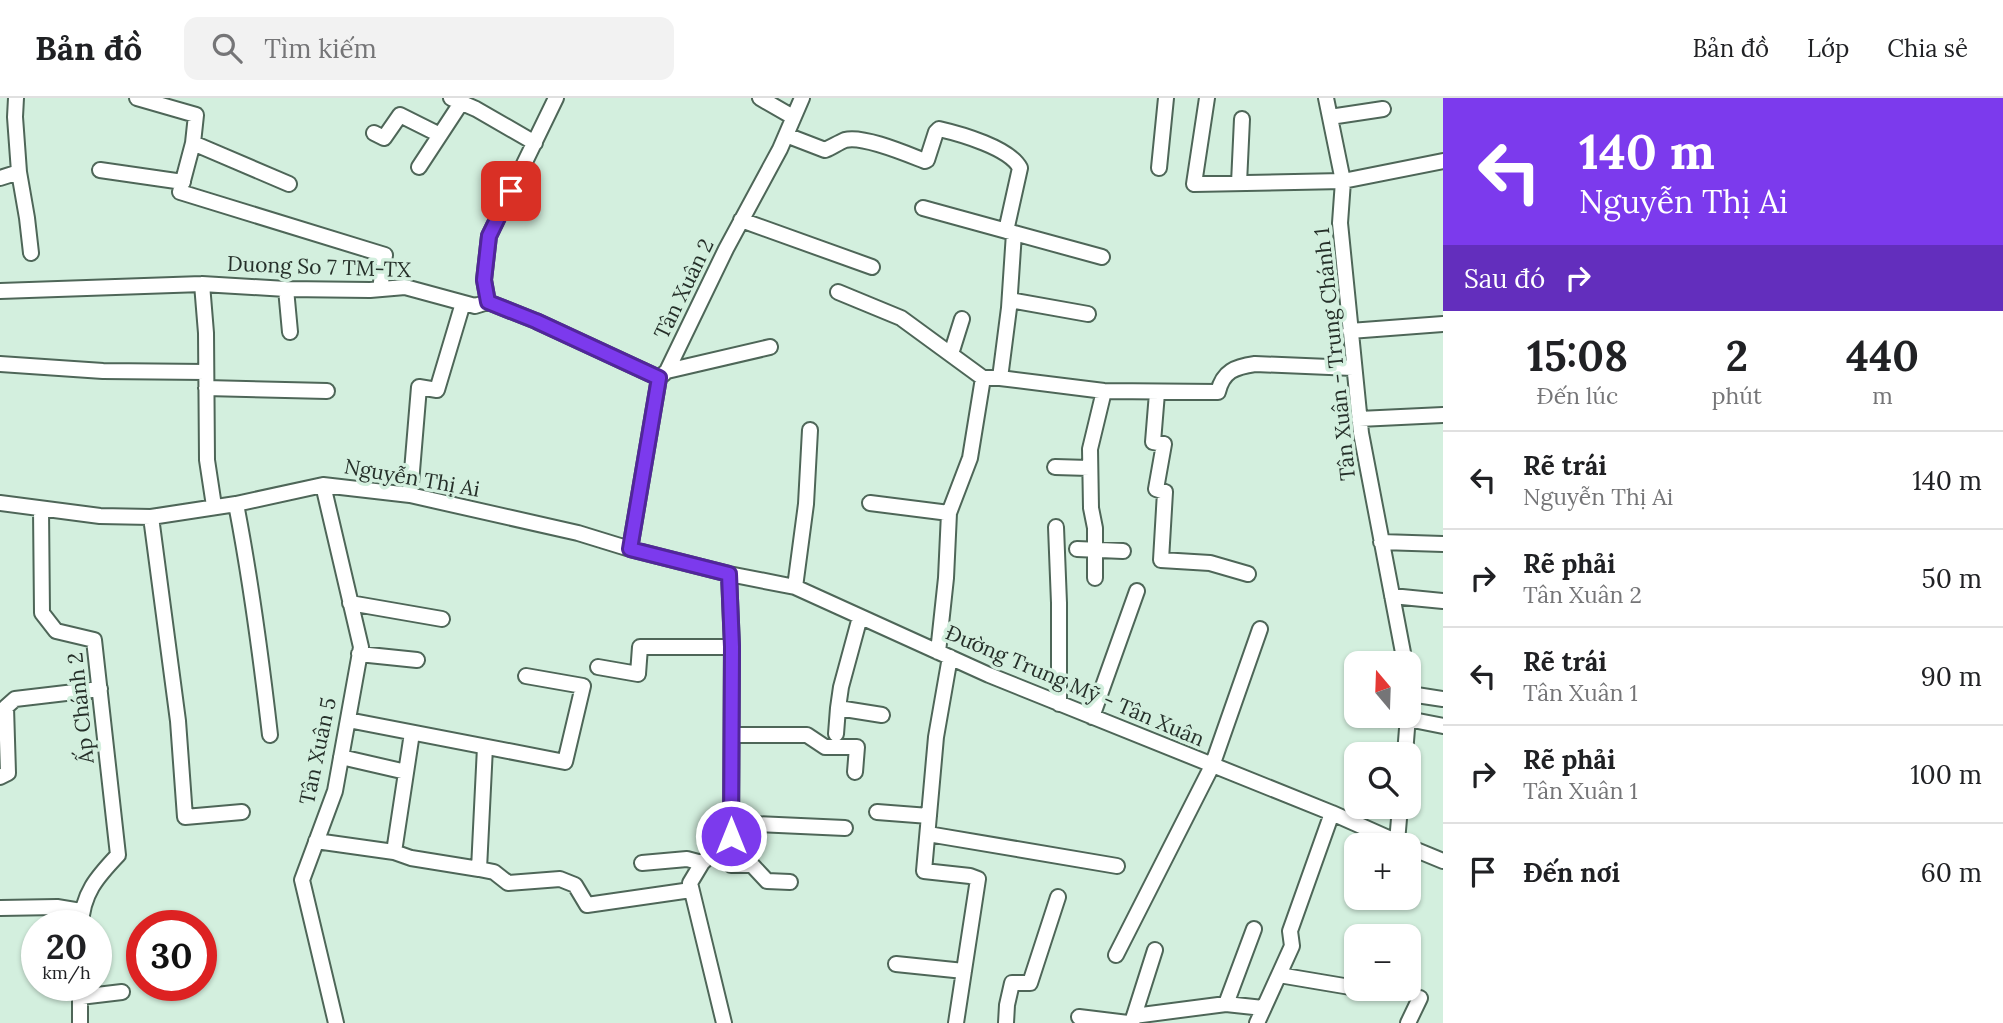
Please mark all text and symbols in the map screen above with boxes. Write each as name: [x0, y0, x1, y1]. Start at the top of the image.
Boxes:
search box: [184, 17, 674, 80]
text: Bản đồ: [35, 27, 142, 69]
icon: search: [208, 29, 246, 67]
text: Tìm kiếm: [264, 32, 377, 65]
text: Bản đồ: [1692, 33, 1769, 64]
text: Lớp: [1807, 33, 1849, 64]
text: Chia sẻ: [1887, 33, 1968, 64]
text: 140 m: [1579, 120, 1715, 182]
icon: left: [1464, 126, 1555, 217]
pin: [481, 161, 541, 221]
icon: arrive: [492, 172, 530, 210]
text: Nguyễn Thị Ai: [1579, 181, 1788, 222]
street label: Tân Xuân - Trung Chánh 1: [1308, 226, 1361, 482]
street label: Tân Xuân 2: [648, 234, 719, 344]
street label: Duong So 7 TM-TX: [227, 250, 412, 283]
icon: right: [1559, 259, 1597, 297]
text: Sau đó: [1464, 262, 1545, 295]
text: 15:08: [1527, 329, 1628, 383]
text: 2: [1726, 329, 1748, 383]
text: 440: [1846, 329, 1919, 383]
text: Đến lúc: [1537, 381, 1618, 410]
text: phút: [1712, 381, 1762, 410]
text: m: [1872, 381, 1893, 410]
text: Rẽ trái: [1523, 449, 1607, 482]
street label: Nguyễn Thị Ai: [342, 452, 482, 503]
icon: left: [1464, 461, 1502, 499]
text: 140 m: [1912, 464, 1982, 497]
text: Nguyễn Thị Ai: [1523, 482, 1673, 511]
text: Rẽ phải: [1523, 547, 1615, 580]
icon: right: [1464, 559, 1502, 597]
text: 50 m: [1922, 562, 1982, 595]
text: Tân Xuân 2: [1523, 580, 1642, 609]
street label: Đường Trung Mỹ - Tân Xuân: [942, 619, 1209, 752]
text: Rẽ trái: [1523, 645, 1607, 678]
street label: Ấp Chánh 2: [60, 651, 100, 766]
north arrow: [1344, 651, 1421, 728]
map controls: [1344, 651, 1421, 1001]
icon: left: [1464, 657, 1502, 695]
text: 90 m: [1921, 660, 1982, 693]
text: Tân Xuân 1: [1523, 678, 1638, 707]
street label: Tân Xuân 5: [293, 695, 342, 807]
button: search: [1344, 742, 1421, 819]
text: Rẽ phải: [1523, 743, 1615, 776]
icon: right: [1464, 755, 1502, 793]
text: 100 m: [1910, 758, 1982, 791]
text: Tân Xuân 1: [1523, 776, 1638, 805]
position arrow: [694, 799, 768, 873]
button: +: [1344, 833, 1421, 910]
icon: arrive: [1464, 853, 1502, 891]
text: Đến nơi: [1523, 856, 1620, 889]
text: 60 m: [1921, 856, 1982, 889]
speed limit sign: 30: [126, 910, 217, 1001]
text: 20: [46, 924, 87, 969]
button: −: [1344, 924, 1421, 1001]
text: km/h: [42, 961, 91, 984]

